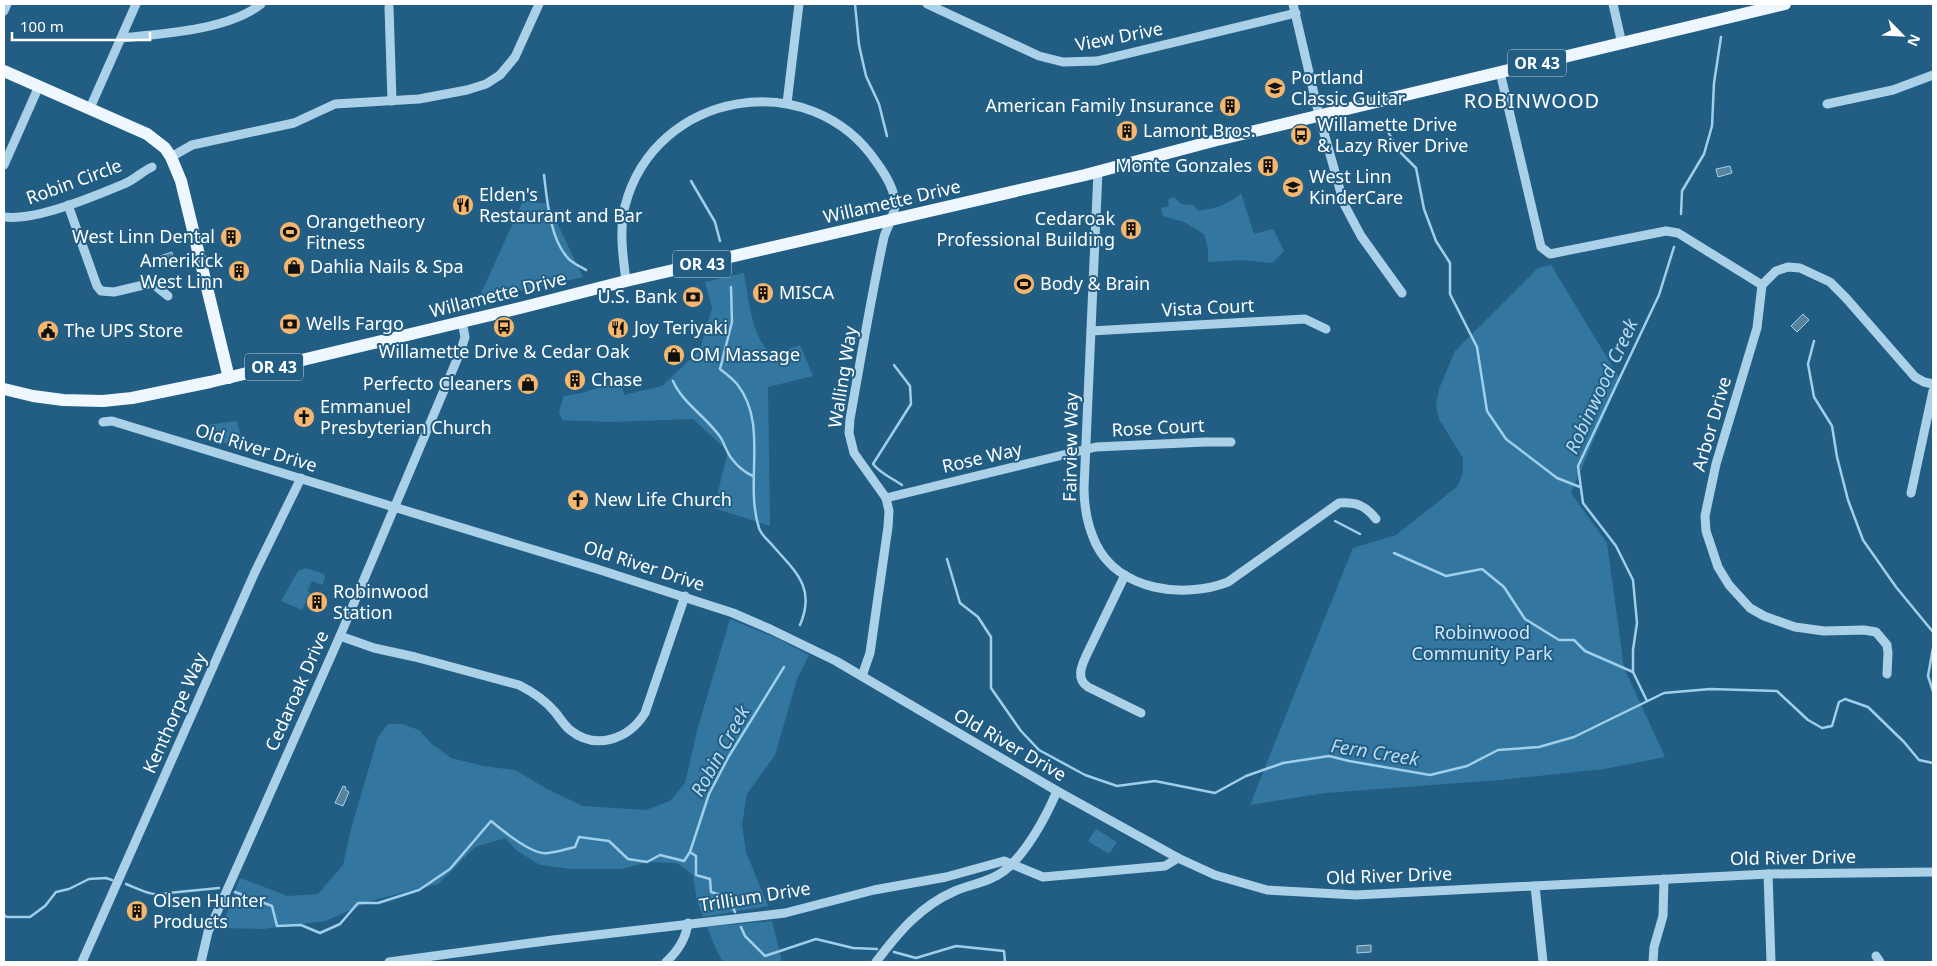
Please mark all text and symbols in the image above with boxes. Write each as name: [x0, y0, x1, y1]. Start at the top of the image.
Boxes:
scale bar: [12, 10, 150, 42]
north arrow: [1877, 10, 1927, 60]
text: 100 m: [20, 16, 64, 36]
street label: View Drive: [1073, 16, 1165, 56]
text: N: [1903, 31, 1925, 50]
road number: OR 43: [1508, 49, 1566, 76]
place label: Portland Classic Guitar: [1291, 65, 1406, 110]
school or university icon: Portland Classic Guitar: [1263, 76, 1287, 100]
district label: ROBINWOOD: [1464, 87, 1600, 114]
place label: American Family Insurance: [985, 93, 1214, 117]
building icon: American Family Insurance: [1218, 94, 1242, 118]
place label: Willamette Drive & Lazy River Drive: [1317, 112, 1468, 157]
place label: Lamont Bros.: [1143, 118, 1256, 142]
building icon: Lamont Bros.: [1115, 119, 1139, 143]
bus stop icon: Willamette Drive & Lazy River Drive: [1289, 123, 1313, 147]
street label: Robin Circle: [23, 153, 125, 209]
place label: Monte Gonzales: [1115, 153, 1252, 177]
building icon: Monte Gonzales: [1256, 154, 1280, 178]
place label: West Linn KinderCare: [1309, 164, 1403, 209]
street label: Willamette Drive: [821, 174, 963, 228]
school or university icon: West Linn KinderCare: [1281, 175, 1305, 199]
place label: Elden's Restaurant and Bar: [479, 182, 643, 227]
restaurant icon: Elden's Restaurant and Bar: [451, 193, 475, 217]
place label: Cedaroak Professional Building: [936, 206, 1115, 251]
place label: Orangetheory Fitness: [306, 209, 426, 254]
building icon: Cedaroak Professional Building: [1119, 217, 1143, 241]
sports icon: Orangetheory Fitness: [278, 220, 302, 244]
place label: West Linn Dental: [72, 224, 215, 248]
building icon: West Linn Dental: [219, 225, 243, 249]
place label: Amerikick West Linn: [140, 248, 223, 293]
road number: OR 43: [673, 250, 731, 278]
place label: Dahlia Nails & Spa: [310, 254, 464, 278]
shop icon: Dahlia Nails & Spa: [282, 255, 306, 279]
building icon: Amerikick West Linn: [227, 259, 251, 283]
street label: Willamette Drive: [427, 265, 569, 323]
place label: Body & Brain: [1040, 271, 1150, 295]
sports icon: Body & Brain: [1012, 272, 1036, 296]
place label: MISCA: [779, 280, 835, 304]
building icon: MISCA: [751, 281, 775, 305]
place label: U.S. Bank: [597, 284, 677, 308]
bank icon: U.S. Bank: [681, 285, 705, 309]
street label: Vista Court: [1161, 293, 1255, 321]
place label: Wells Fargo: [306, 311, 404, 335]
bank icon: Wells Fargo: [278, 312, 302, 336]
water label: Robinwood Creek: [1558, 314, 1644, 458]
bus stop icon: Willamette Drive & Cedar Oak: [492, 315, 516, 339]
place label: Joy Teriyaki: [632, 315, 728, 339]
restaurant icon: Joy Teriyaki: [606, 316, 630, 340]
place label: The UPS Store: [64, 318, 183, 342]
public building icon: The UPS Store: [36, 319, 60, 343]
street label: Walling Way: [822, 323, 862, 430]
place label: Willamette Drive & Cedar Oak: [378, 339, 630, 363]
place label: OM Massage: [690, 342, 800, 366]
shop icon: OM Massage: [662, 343, 686, 367]
road number: OR 43: [245, 354, 303, 381]
place label: Chase: [591, 367, 642, 391]
building icon: Chase: [563, 368, 587, 392]
place label: Perfecto Cleaners: [363, 371, 512, 395]
shop icon: Perfecto Cleaners: [516, 372, 540, 396]
street label: Arbor Drive: [1686, 374, 1736, 474]
street label: Fairview Way: [1057, 391, 1083, 502]
place label: Emmanuel Presbyterian Church: [320, 394, 492, 439]
church icon: Emmanuel Presbyterian Church: [292, 405, 316, 429]
street label: Rose Court: [1111, 413, 1205, 441]
street label: Old River Drive: [192, 417, 320, 477]
street label: Rose Way: [940, 436, 1025, 478]
place label: New Life Church: [594, 487, 732, 511]
church icon: New Life Church: [566, 488, 590, 512]
street label: Old River Drive: [581, 534, 708, 596]
place label: Robinwood Station: [333, 579, 429, 624]
building icon: Robinwood Station: [305, 590, 329, 614]
park label: Robinwood Community Park: [1411, 620, 1553, 665]
street label: Cedaroak Drive: [259, 627, 333, 755]
street label: Kenthorpe Way: [137, 648, 212, 777]
water label: Robin Creek: [684, 700, 756, 801]
street label: Old River Drive: [950, 702, 1071, 786]
water label: Fern Creek: [1329, 732, 1421, 772]
street label: Old River Drive: [1730, 844, 1856, 870]
street label: Old River Drive: [1325, 861, 1452, 889]
street label: Trillium Drive: [698, 875, 812, 917]
place label: Olsen Hunter Products: [153, 888, 267, 933]
building icon: Olsen Hunter Products: [125, 899, 149, 923]

